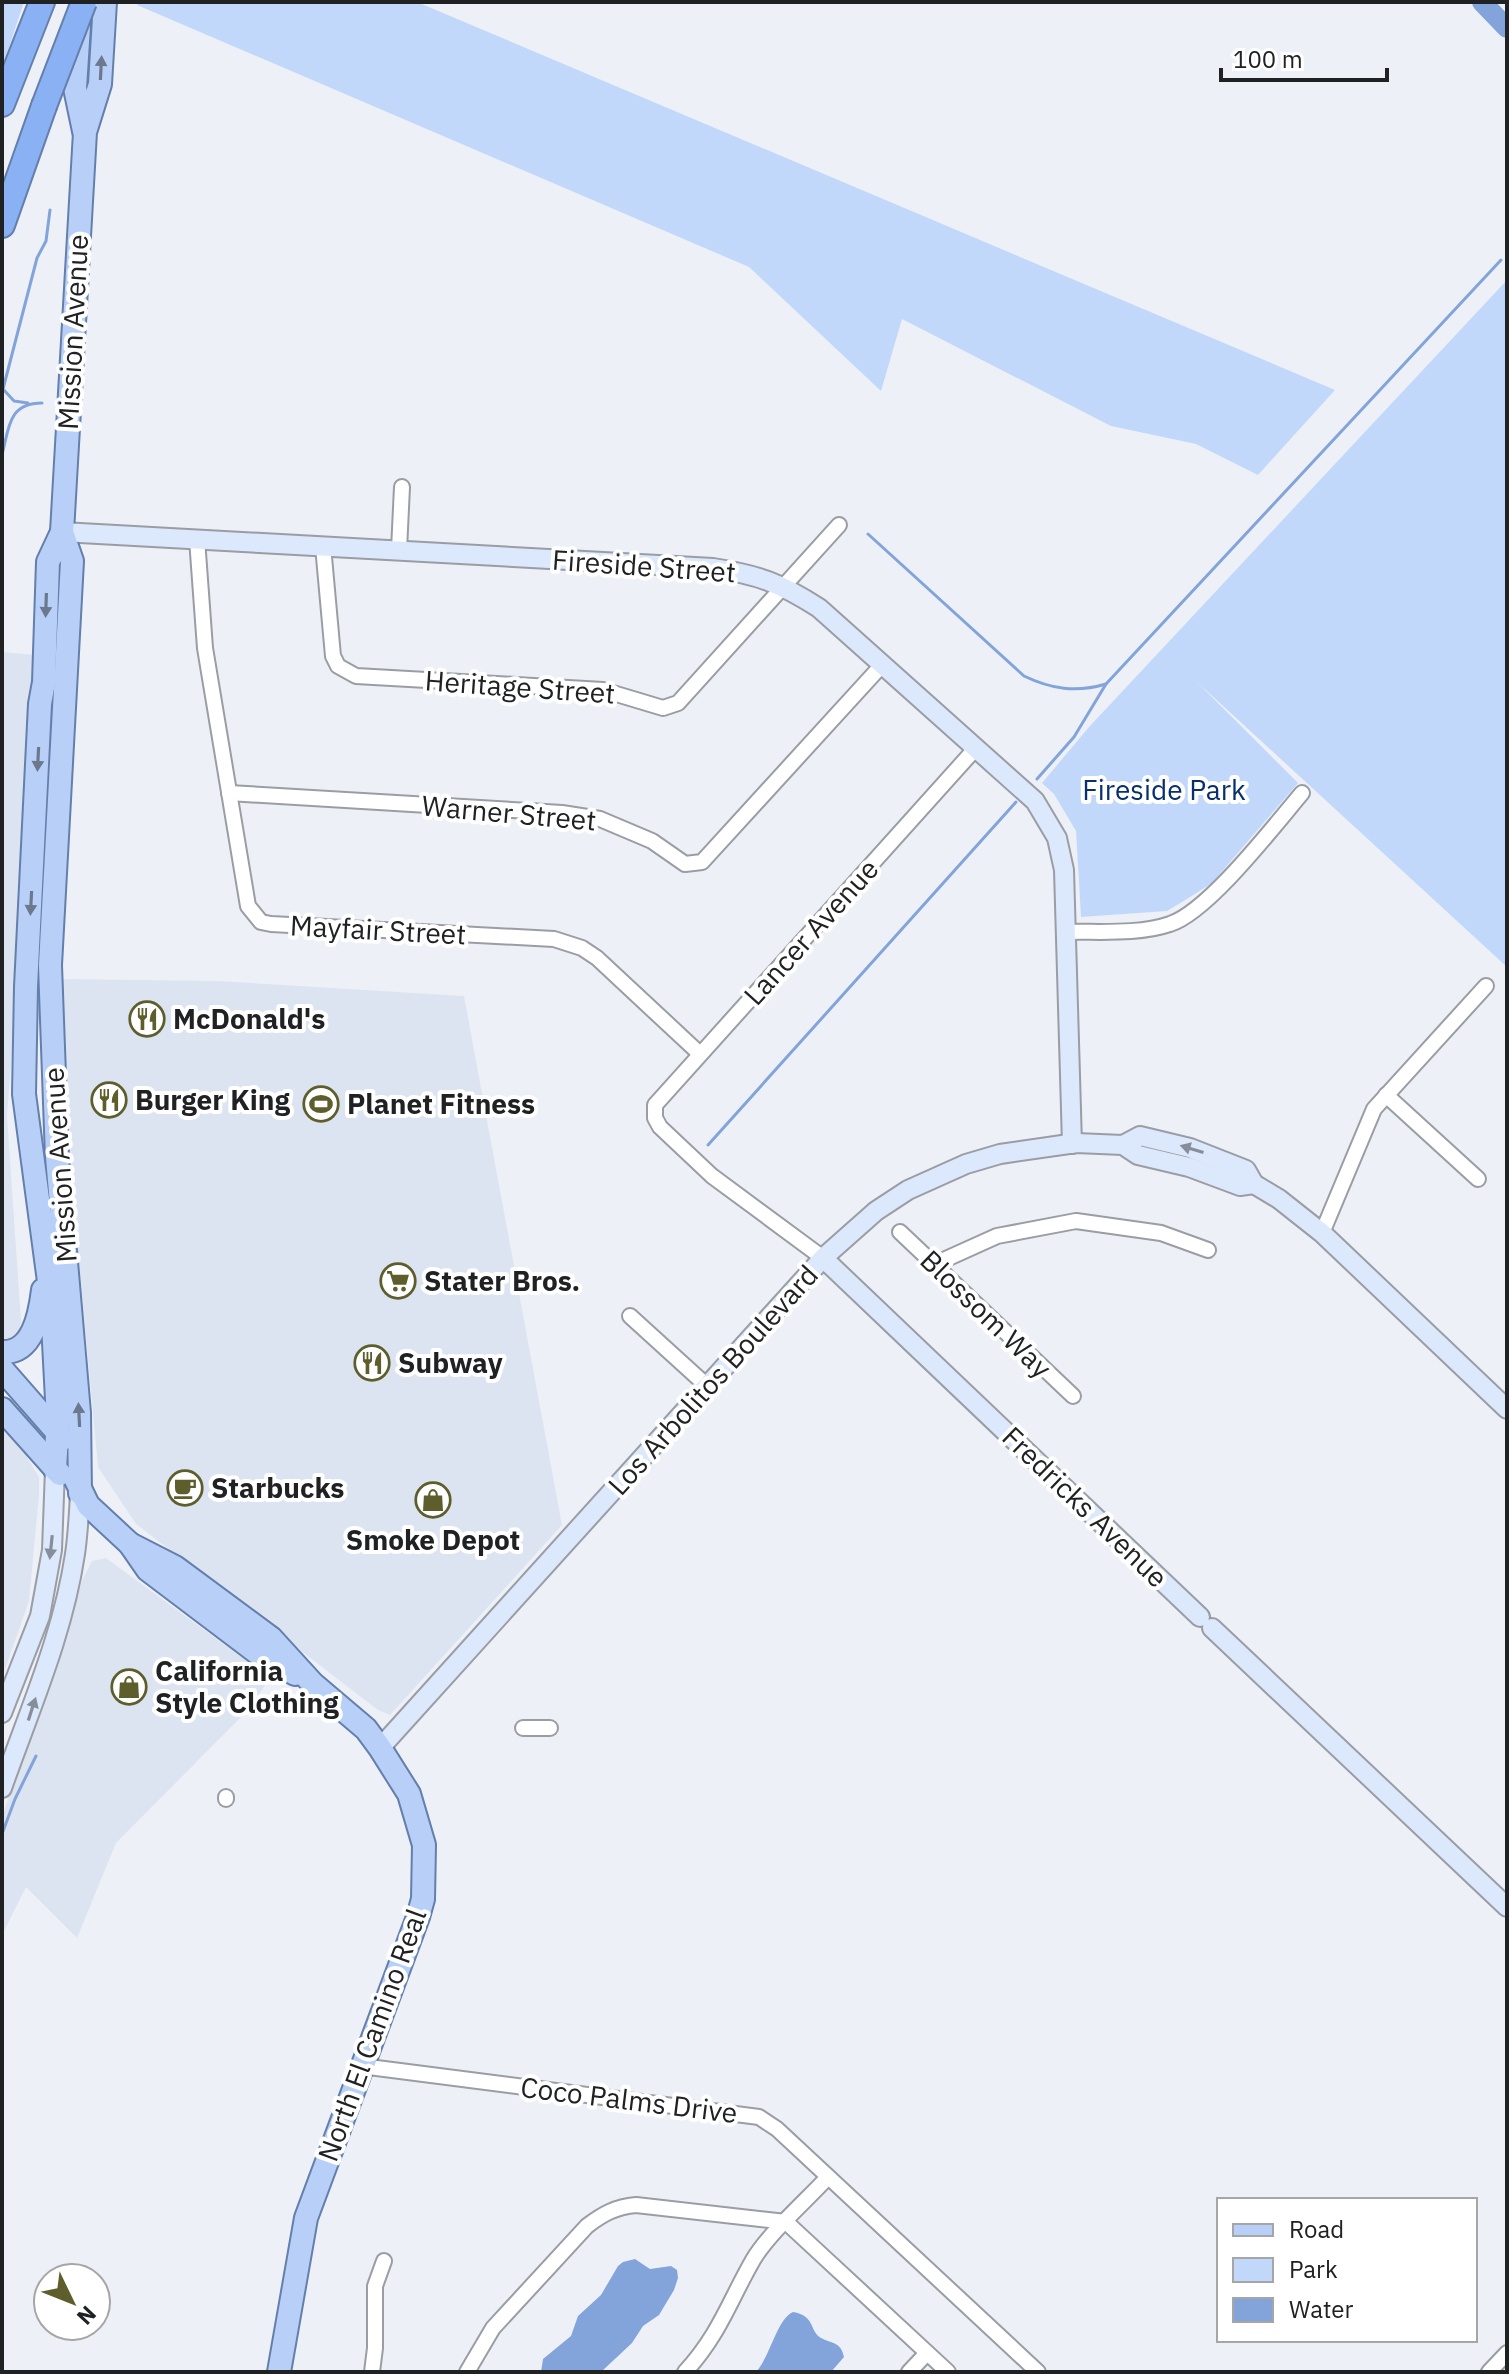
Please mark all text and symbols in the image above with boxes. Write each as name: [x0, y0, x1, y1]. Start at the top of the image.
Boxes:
scale bar: [1221, 32, 1387, 82]
text: 100 m: [1233, 43, 1303, 75]
one-way arrow: [95, 55, 108, 80]
street label: Mission Avenue: [49, 233, 96, 431]
street label: Fireside Street: [551, 541, 737, 590]
one-way arrow: [40, 593, 53, 618]
street label: Heritage Street: [424, 661, 616, 712]
one-way arrow: [31, 747, 44, 772]
park label: Fireside Park: [1082, 771, 1246, 808]
street label: Warner Street: [420, 786, 598, 839]
street label: Lancer Avenue: [735, 851, 886, 1013]
one-way arrow: [24, 891, 37, 916]
street label: Mayfair Street: [289, 906, 467, 953]
restaurant icon: McDonald's: [128, 1000, 166, 1038]
place label: McDonald's: [173, 1000, 325, 1037]
street label: Mission Avenue: [34, 1066, 85, 1264]
restaurant icon: Burger King: [90, 1081, 128, 1119]
place label: Burger King: [135, 1081, 290, 1118]
sports icon: Planet Fitness: [302, 1085, 340, 1123]
place label: Planet Fitness: [347, 1085, 535, 1122]
one-way arrow: [1180, 1143, 1204, 1155]
street label: Blossom Way: [913, 1242, 1060, 1386]
street label: Los Arbolitos Boulevard: [599, 1257, 826, 1503]
supermarket icon: Stater Bros.: [379, 1262, 417, 1300]
place label: Stater Bros.: [424, 1262, 580, 1299]
restaurant icon: Subway: [353, 1344, 391, 1382]
place label: Subway: [398, 1344, 503, 1381]
one-way arrow: [72, 1402, 85, 1427]
street label: Fredricks Avenue: [995, 1418, 1176, 1595]
cafe icon: Starbucks: [166, 1469, 204, 1507]
place label: Starbucks: [211, 1469, 344, 1506]
shop icon: Smoke Depot: [414, 1481, 452, 1519]
place label: Smoke Depot: [346, 1521, 520, 1558]
one-way arrow: [45, 1535, 58, 1560]
place label: California Style Clothing: [155, 1652, 339, 1721]
shop icon: California Style Clothing: [110, 1668, 148, 1706]
one-way arrow: [26, 1696, 38, 1720]
street label: North El Camino Real: [309, 1903, 434, 2166]
street label: Coco Palms Drive: [519, 2068, 740, 2131]
legend: [1217, 2198, 1477, 2342]
text: Road: [1289, 2213, 1344, 2245]
text: Park: [1289, 2253, 1338, 2285]
north arrow: [32, 2262, 112, 2342]
text: Water: [1289, 2293, 1353, 2325]
text: N: [71, 2300, 103, 2332]

